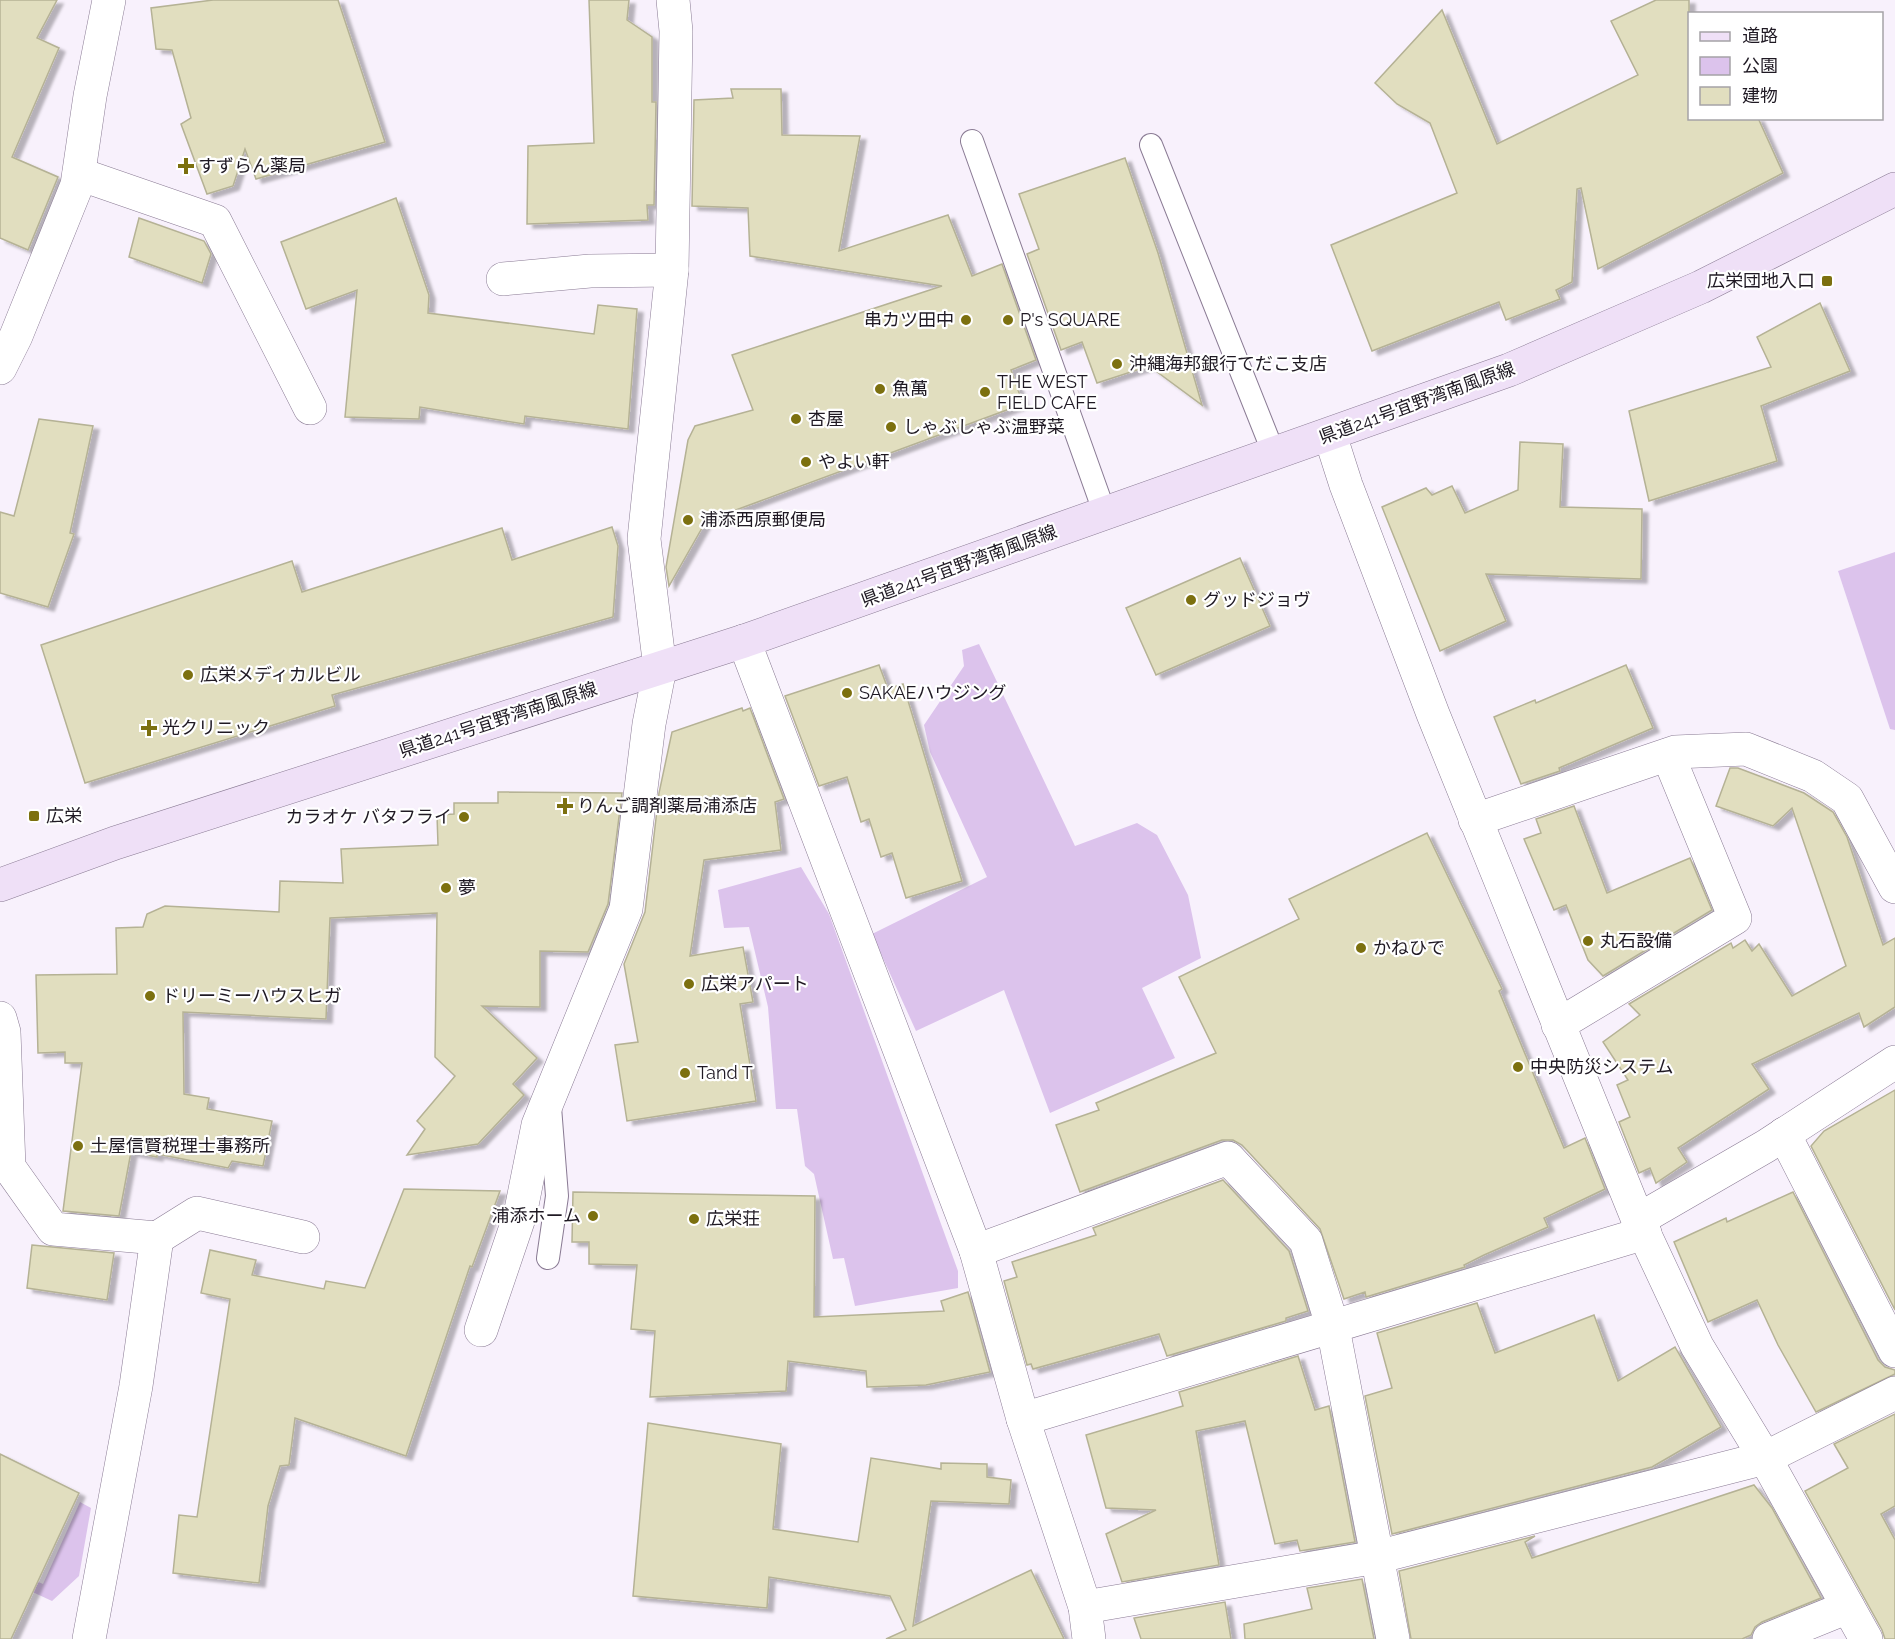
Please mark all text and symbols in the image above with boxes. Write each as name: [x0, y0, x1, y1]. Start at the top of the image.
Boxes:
legend: [1688, 12, 1883, 120]
text: 道路: [1742, 25, 1778, 46]
text: 公園: [1742, 55, 1778, 76]
text: 建物: [1742, 85, 1778, 106]
place label: すずらん薬局: [198, 155, 306, 176]
marker: すずらん薬局: [179, 159, 193, 173]
place label: 広栄団地入口: [1707, 270, 1815, 291]
marker: 広栄団地入口: [1820, 274, 1834, 288]
place label: 串カツ田中: [864, 309, 954, 330]
place label: P's SQUARE: [1020, 309, 1120, 330]
marker: 串カツ田中: [959, 313, 973, 327]
marker: P's SQUARE: [1001, 313, 1015, 327]
place label: 沖縄海邦銀行てだこ支店: [1129, 353, 1327, 374]
marker: 沖縄海邦銀行てだこ支店: [1110, 357, 1124, 371]
street label: 県道241号宜野湾南風原線: [1316, 357, 1518, 448]
place label: THE WEST FIELD CAFE: [997, 371, 1097, 413]
place label: 魚萬: [892, 378, 928, 399]
marker: 魚萬: [873, 382, 887, 396]
marker: THE WEST FIELD CAFE: [978, 385, 992, 399]
place label: 杏屋: [808, 408, 844, 429]
marker: 杏屋: [789, 412, 803, 426]
place label: しゃぶしゃぶ温野菜: [903, 416, 1065, 437]
marker: しゃぶしゃぶ温野菜: [884, 420, 898, 434]
place label: やよい軒: [818, 451, 890, 472]
marker: やよい軒: [799, 455, 813, 469]
place label: 浦添西原郵便局: [700, 509, 826, 530]
marker: 浦添西原郵便局: [681, 513, 695, 527]
street label: 県道241号宜野湾南風原線: [858, 520, 1060, 611]
place label: グッドジョヴ: [1203, 589, 1311, 610]
marker: グッドジョヴ: [1184, 593, 1198, 607]
place label: 広栄メディカルビル: [200, 664, 361, 685]
marker: 広栄メディカルビル: [181, 668, 195, 682]
street label: 県道241号宜野湾南風原線: [396, 678, 599, 761]
place label: SAKAEハウジング: [859, 682, 1007, 703]
marker: SAKAEハウジング: [840, 686, 854, 700]
place label: 光クリニック: [162, 717, 270, 738]
marker: 光クリニック: [140, 719, 158, 737]
place label: りんご調剤薬局浦添店: [577, 795, 757, 816]
marker: りんご調剤薬局浦添店: [558, 799, 572, 813]
place label: 広栄: [46, 805, 82, 826]
place label: カラオケ バタフライ: [285, 806, 452, 827]
marker: 広栄: [27, 809, 41, 823]
marker: カラオケ バタフライ: [457, 810, 471, 824]
place label: 夢: [458, 877, 476, 898]
marker: 夢: [439, 881, 453, 895]
place label: 丸石設備: [1600, 930, 1672, 951]
marker: 丸石設備: [1581, 934, 1595, 948]
place label: かねひで: [1373, 937, 1445, 958]
marker: かねひで: [1354, 941, 1368, 955]
place label: 広栄アパート: [701, 973, 809, 994]
marker: 広栄アパート: [682, 977, 696, 991]
place label: ドリーミーハウスヒガ: [162, 985, 342, 1006]
marker: ドリーミーハウスヒガ: [143, 989, 157, 1003]
place label: 中央防災システム: [1530, 1056, 1673, 1077]
marker: 中央防災システム: [1511, 1060, 1525, 1074]
place label: Tand T: [697, 1062, 753, 1083]
marker: Tand T: [678, 1066, 692, 1080]
place label: 土屋信賢税理士事務所: [90, 1135, 270, 1156]
marker: 土屋信賢税理士事務所: [71, 1139, 85, 1153]
place label: 浦添ホーム: [492, 1205, 581, 1226]
place label: 広栄荘: [706, 1208, 760, 1229]
marker: 浦添ホーム: [586, 1209, 600, 1223]
marker: 広栄荘: [687, 1212, 701, 1226]

